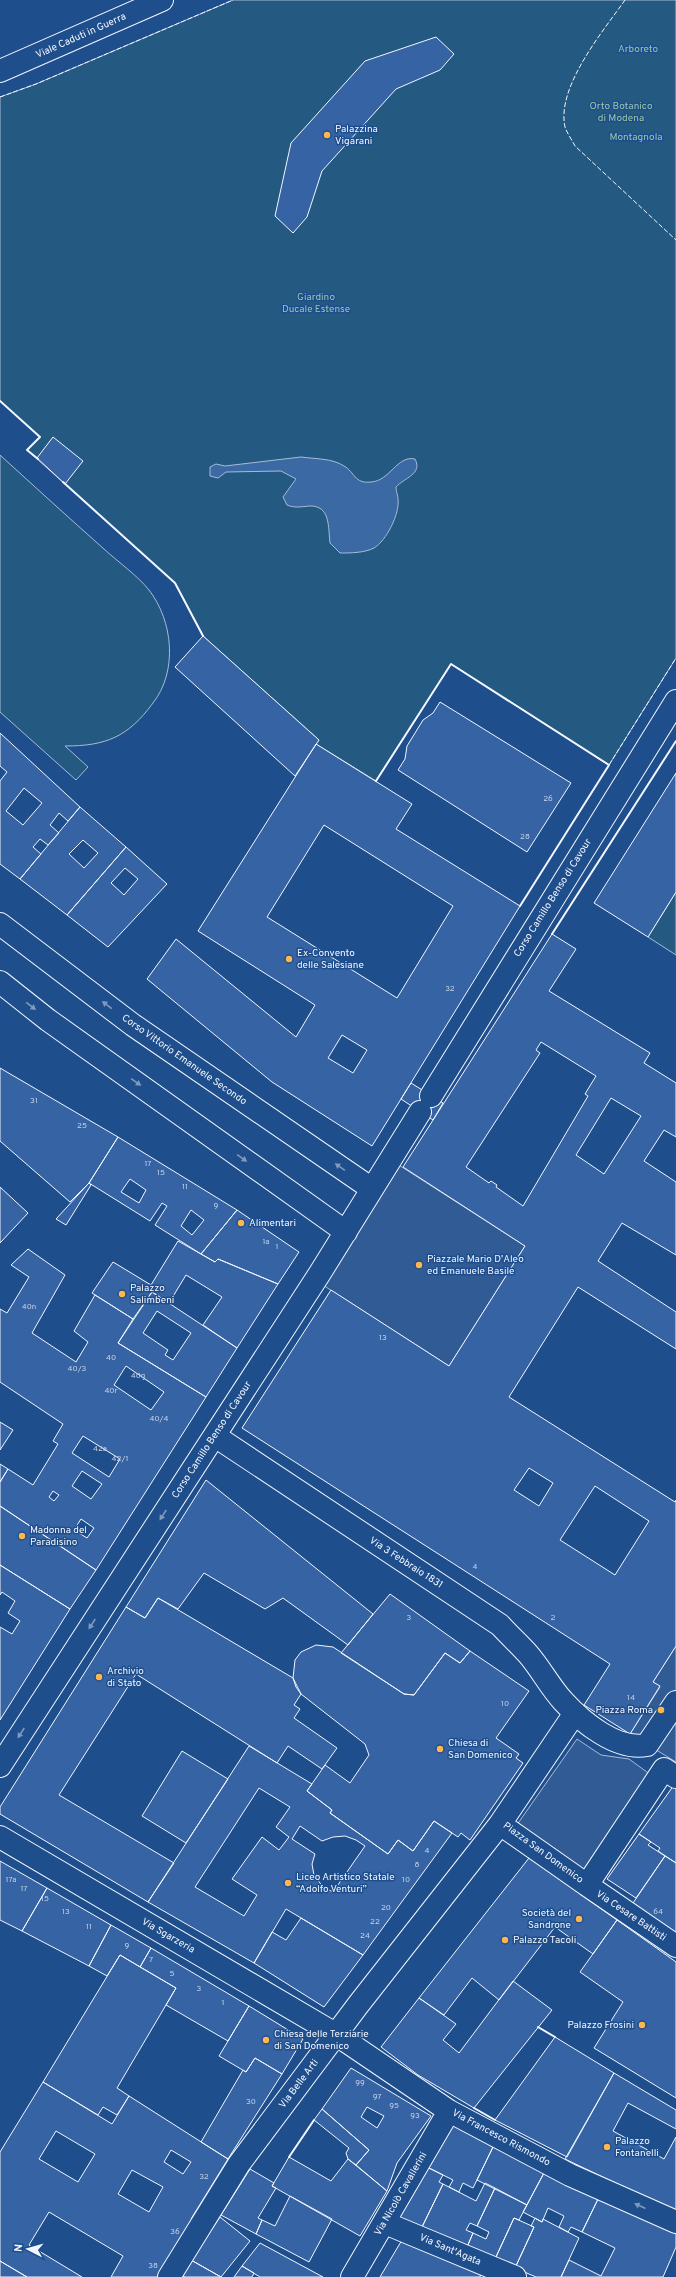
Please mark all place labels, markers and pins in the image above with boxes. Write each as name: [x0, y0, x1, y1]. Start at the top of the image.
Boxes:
place label: Palazzina Vigarani: [335, 123, 378, 148]
marker: Palazzina Vigarani: [322, 130, 332, 140]
place label: Ex-Convento delle Salesiane: [297, 947, 364, 972]
marker: Ex-Convento delle Salesiane: [284, 954, 294, 964]
place label: Alimentari: [249, 1217, 296, 1230]
marker: Alimentari: [236, 1218, 246, 1228]
place label: Piazzale Mario D'Aleo ed Emanuele Basile: [427, 1253, 524, 1278]
marker: Piazzale Mario D'Aleo ed Emanuele Basile: [414, 1260, 424, 1270]
place label: Palazzo Salimbeni: [130, 1282, 174, 1307]
marker: Palazzo Salimbeni: [117, 1289, 127, 1299]
place label: Madonna del Paradisino: [30, 1524, 87, 1549]
marker: Madonna del Paradisino: [17, 1531, 27, 1541]
place label: Archivio di Stato: [107, 1665, 144, 1690]
marker: Archivio di Stato: [94, 1672, 104, 1682]
place label: Piazza Roma: [595, 1704, 653, 1717]
marker: Piazza Roma: [656, 1705, 666, 1715]
place label: Chiesa di San Domenico: [448, 1737, 513, 1762]
marker: Chiesa di San Domenico: [435, 1744, 445, 1754]
place label: Liceo Artistico Statale “Adolfo Venturi”: [296, 1871, 395, 1896]
marker: Liceo Artistico Statale “Adolfo Venturi”: [283, 1878, 293, 1888]
place label: Società del Sandrone: [522, 1907, 571, 1932]
marker: Società del Sandrone: [574, 1914, 584, 1924]
place label: Palazzo Tacoli: [513, 1934, 576, 1947]
marker: Palazzo Tacoli: [500, 1935, 510, 1945]
place label: Palazzo Frosini: [567, 2019, 634, 2032]
marker: Palazzo Frosini: [637, 2020, 647, 2030]
place label: Chiesa delle Terziarie di San Domenico: [274, 2028, 369, 2053]
marker: Chiesa delle Terziarie di San Domenico: [261, 2035, 271, 2045]
place label: Palazzo Fontanelli: [615, 2135, 659, 2160]
marker: Palazzo Fontanelli: [602, 2142, 612, 2152]

